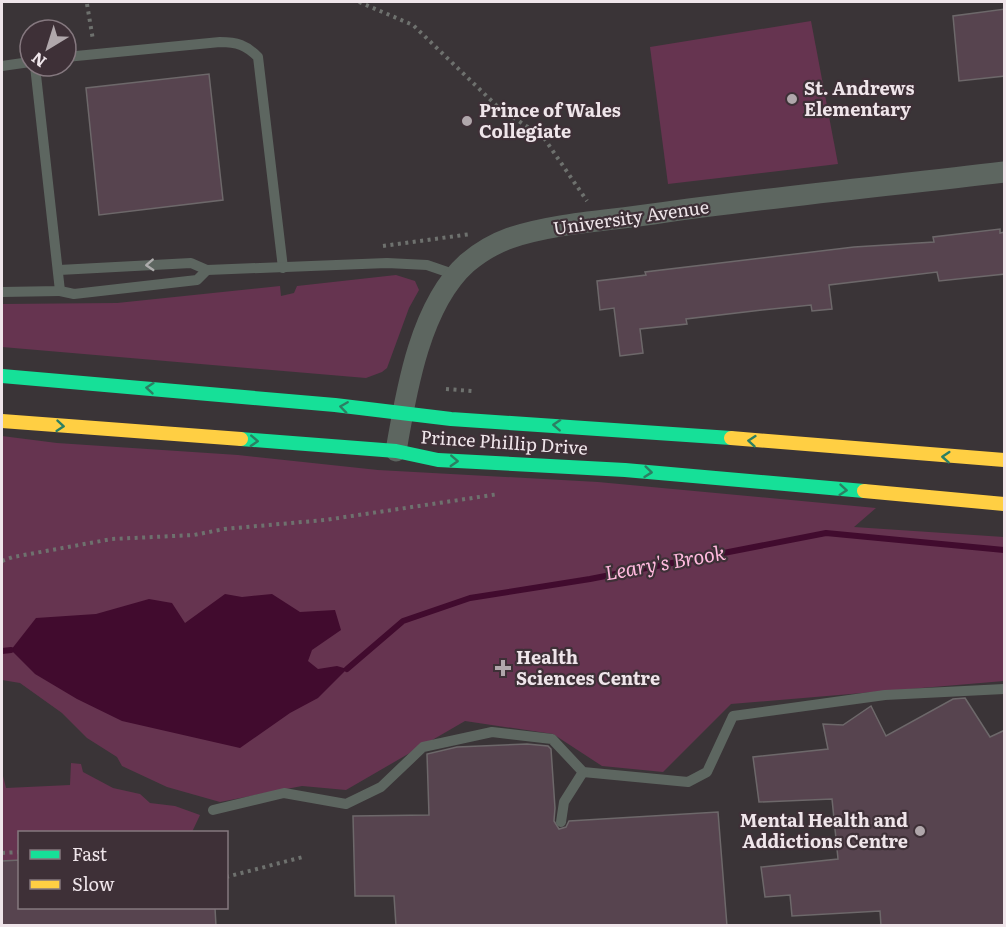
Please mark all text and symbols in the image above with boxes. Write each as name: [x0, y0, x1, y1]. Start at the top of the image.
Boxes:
north arrow: [18, 18, 78, 78]
text: N: [25, 47, 51, 74]
place label: St. Andrews Elementary: [804, 74, 915, 122]
marker: St. Andrews Elementary: [785, 92, 799, 106]
place label: Prince of Wales Collegiate: [479, 96, 621, 144]
marker: Prince of Wales Collegiate: [460, 114, 474, 128]
street label: University Avenue: [551, 192, 711, 241]
one-way arrow: [146, 259, 155, 272]
one-way arrow: [146, 382, 155, 395]
one-way arrow: [340, 401, 349, 413]
one-way arrow: [55, 419, 64, 432]
one-way arrow: [553, 419, 562, 432]
street label: Prince Phillip Drive: [419, 422, 589, 461]
one-way arrow: [250, 434, 259, 447]
one-way arrow: [747, 435, 756, 448]
one-way arrow: [942, 450, 951, 463]
one-way arrow: [449, 454, 458, 467]
one-way arrow: [644, 466, 653, 478]
one-way arrow: [838, 483, 847, 496]
water label: Leary's Brook: [602, 536, 727, 586]
place label: Health Sciences Centre: [516, 643, 660, 691]
marker: Health Sciences Centre: [494, 659, 512, 677]
place label: Mental Health and Addictions Centre: [740, 806, 908, 854]
marker: Mental Health and Addictions Centre: [913, 824, 927, 838]
legend: [18, 831, 228, 909]
text: Fast: [72, 840, 108, 867]
text: Slow: [72, 870, 115, 897]

